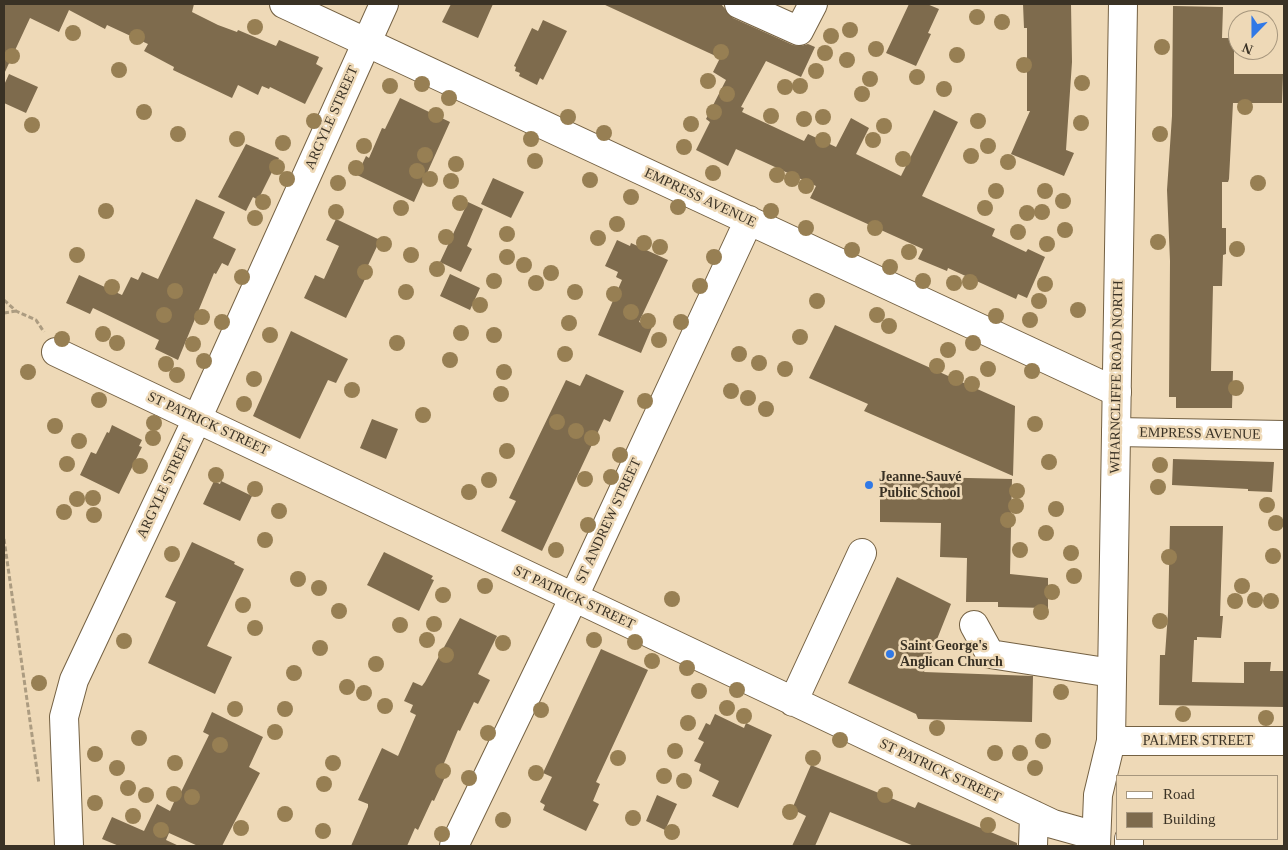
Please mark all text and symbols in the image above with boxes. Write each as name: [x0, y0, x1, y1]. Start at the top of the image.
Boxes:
north arrow: [1228, 10, 1278, 60]
text: N: [1240, 40, 1255, 57]
street label: ARGYLE STREET: [302, 64, 362, 172]
street label: EMPRESS AVENUE: [641, 165, 759, 231]
street label: WHARNCLIFFE ROAD NORTH: [1107, 280, 1127, 474]
street label: ST PATRICK STREET: [145, 389, 271, 459]
street label: EMPRESS AVENUE: [1139, 425, 1261, 443]
street label: ARGYLE STREET: [134, 433, 196, 541]
street label: ST ANDREW STREET: [573, 456, 645, 586]
place label: Jeanne-Sauvé Public School: [879, 469, 961, 502]
marker: Jeanne-Sauvé Public School: [863, 479, 875, 491]
street label: ST PATRICK STREET: [511, 563, 637, 633]
place label: Saint George's Anglican Church: [900, 638, 1003, 670]
marker: Saint George's Anglican Church: [884, 648, 896, 660]
street label: PALMER STREET: [1143, 733, 1253, 749]
street label: ST PATRICK STREET: [877, 736, 1003, 806]
legend: [1116, 775, 1278, 840]
text: Road: [1163, 786, 1195, 802]
text: Building: [1163, 811, 1216, 827]

